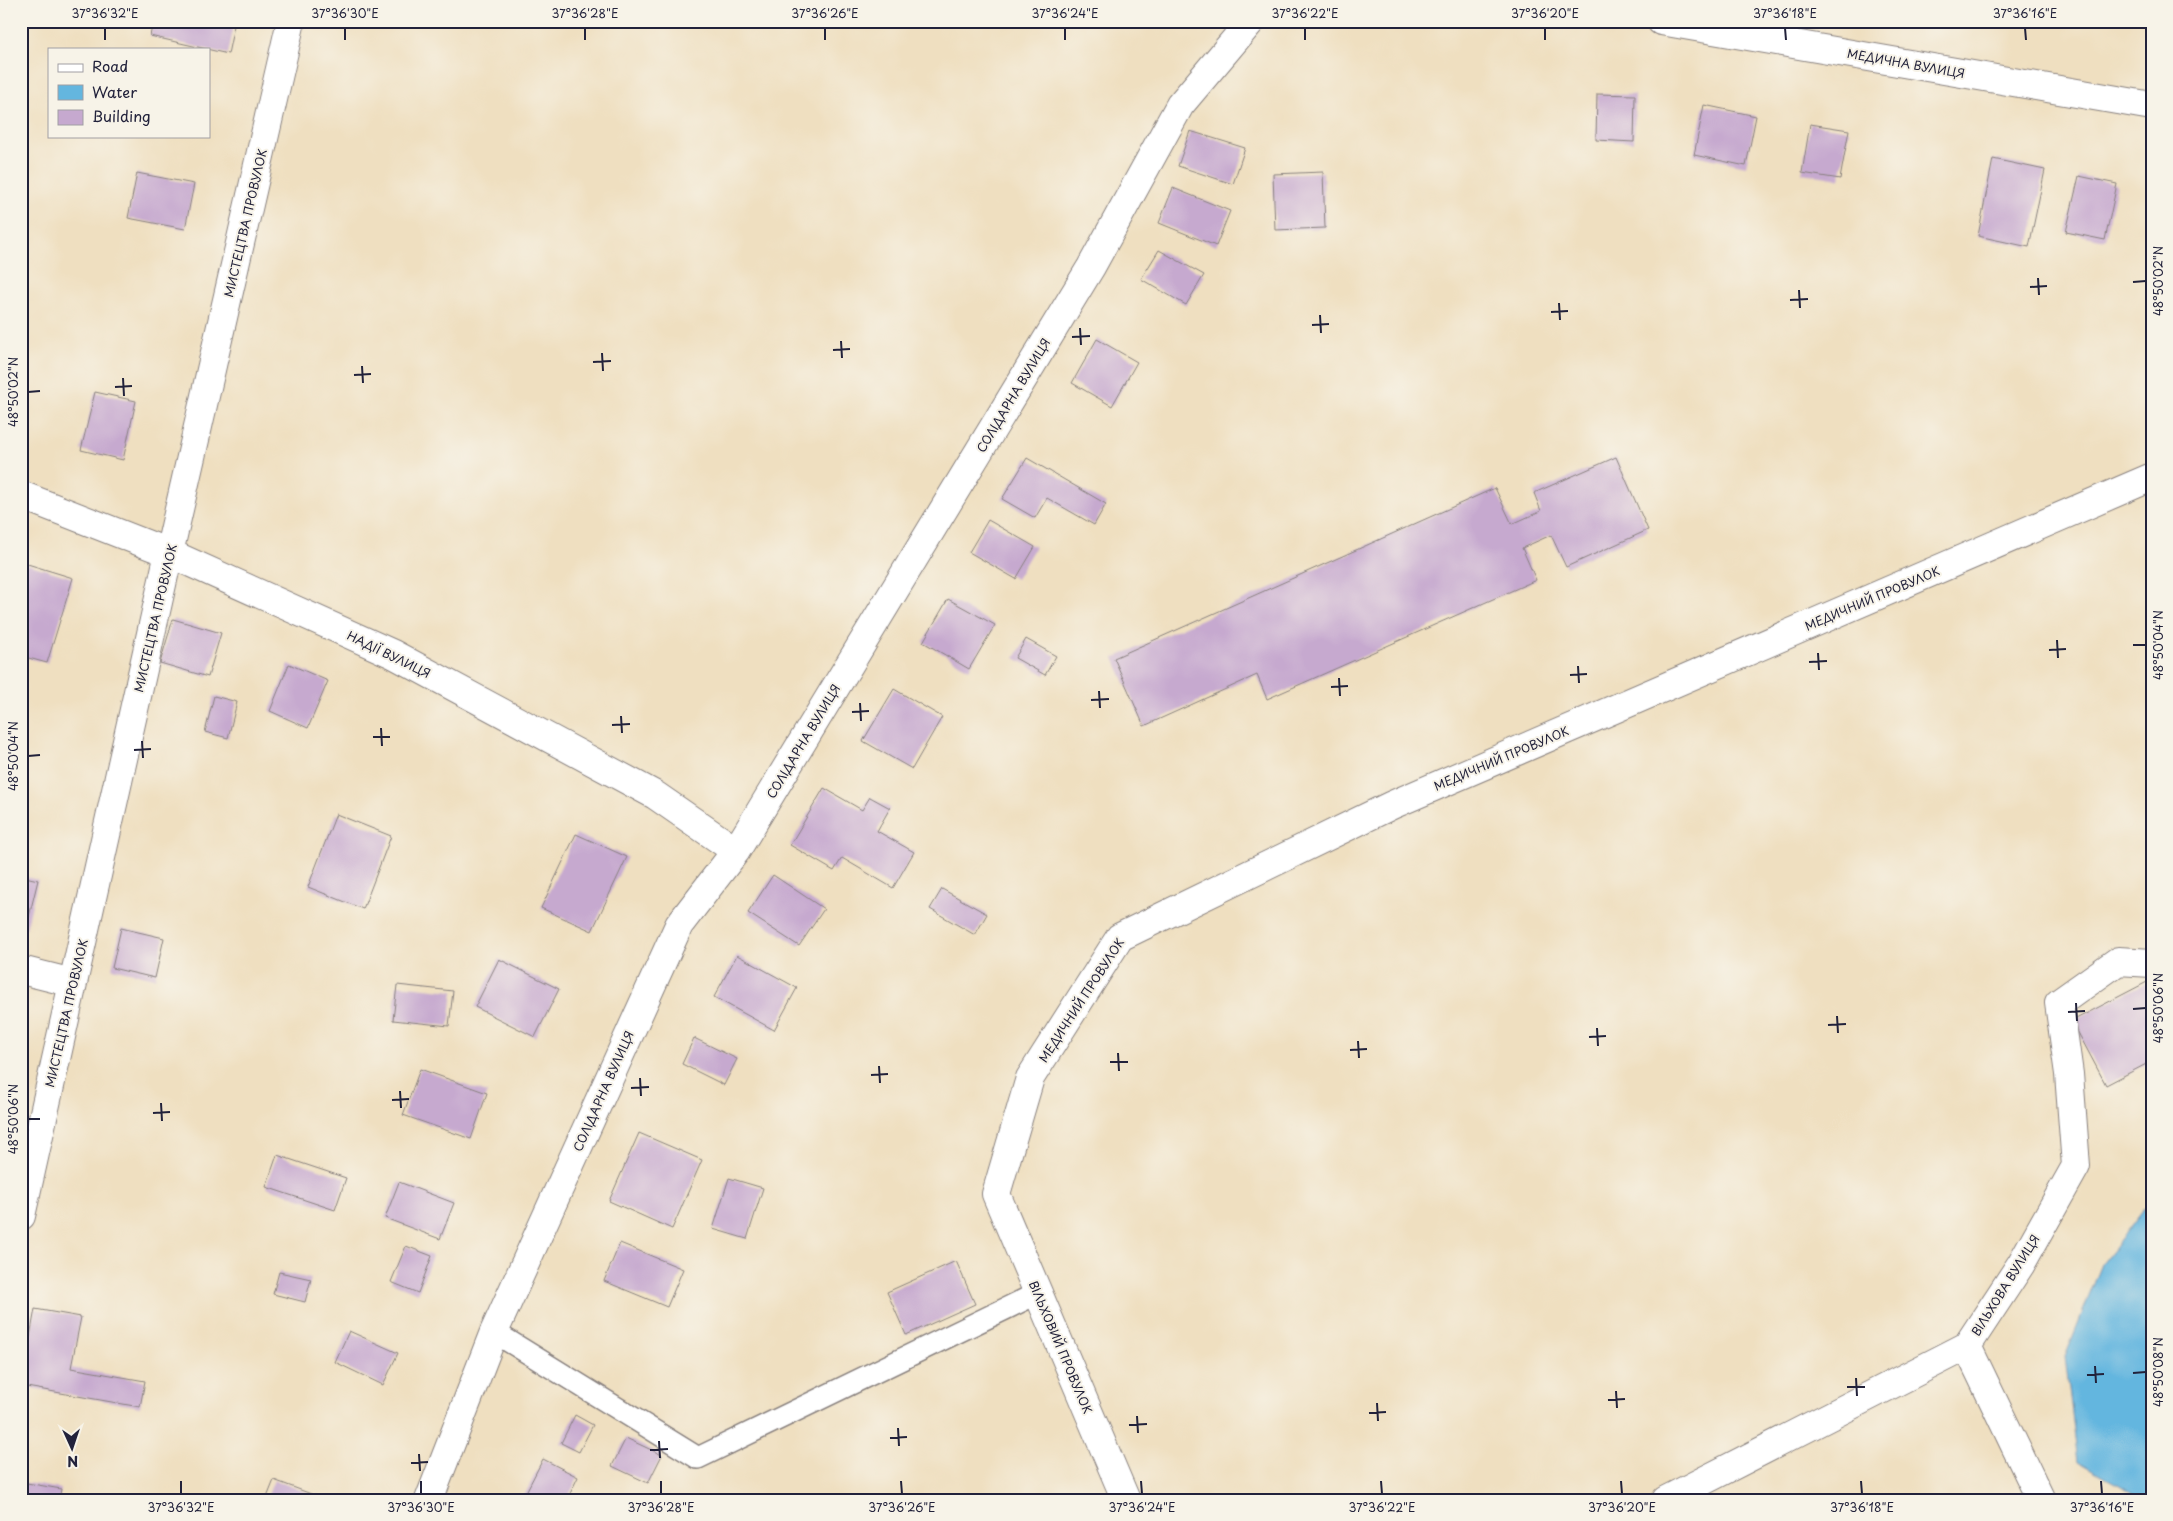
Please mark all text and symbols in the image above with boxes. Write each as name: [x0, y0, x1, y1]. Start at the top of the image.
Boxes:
text: 37°36'32"E: [72, 4, 138, 22]
text: 37°36'30"E: [311, 4, 379, 22]
text: 37°36'28"E: [551, 4, 619, 22]
text: 37°36'26"E: [791, 4, 859, 22]
text: 37°36'24"E: [1032, 4, 1098, 22]
text: 37°36'22"E: [1272, 4, 1338, 22]
text: 37°36'20"E: [1511, 4, 1579, 22]
text: 37°36'18"E: [1753, 4, 1817, 22]
text: 37°36'16"E: [1993, 4, 2057, 22]
street label: МЕДИЧНА ВУЛИЦЯ: [1846, 44, 1966, 82]
legend: [48, 48, 210, 138]
text: Road: [92, 54, 128, 77]
text: Water: [92, 80, 137, 103]
text: Building: [92, 104, 151, 127]
street label: МИСТЕЦТВА ПРОВУЛОК: [219, 147, 271, 299]
text: 48°50'02"N: [2149, 246, 2167, 316]
street label: СОЛІДАРНА ВУЛИЦЯ: [972, 335, 1054, 455]
text: 48°50'02"N: [4, 357, 22, 427]
street label: МИСТЕЦТВА ПРОВУЛОК: [129, 542, 181, 694]
street label: МЕДИЧНИЙ ПРОВУЛОК: [1802, 561, 1943, 635]
text: 48°50'04"N: [2149, 610, 2167, 680]
street label: НАДІЇ ВУЛИЦЯ: [344, 626, 434, 682]
street label: СОЛІДАРНА ВУЛИЦЯ: [762, 681, 844, 801]
text: 48°50'04"N: [4, 721, 22, 791]
street label: МЕДИЧНИЙ ПРОВУЛОК: [1431, 721, 1572, 795]
street label: МЕДИЧНИЙ ПРОВУЛОК: [1034, 934, 1128, 1066]
street label: МИСТЕЦТВА ПРОВУЛОК: [40, 937, 92, 1089]
text: 48°50'06"N: [2149, 973, 2167, 1043]
street label: СОЛІДАРНА ВУЛИЦЯ: [568, 1028, 638, 1154]
text: 48°50'06"N: [4, 1084, 22, 1154]
street label: ВІЛЬХОВА ВУЛИЦЯ: [1967, 1231, 2043, 1339]
street label: ВІЛЬХОВИЙ ПРОВУЛОК: [1025, 1278, 1097, 1416]
text: 48°50'08"N: [2149, 1337, 2167, 1407]
north arrow: [48, 1424, 98, 1474]
text: N: [67, 1451, 79, 1472]
text: 37°36'32"E: [148, 1498, 214, 1516]
text: 37°36'30"E: [387, 1498, 455, 1516]
text: 37°36'28"E: [627, 1498, 695, 1516]
text: 37°36'26"E: [868, 1498, 936, 1516]
text: 37°36'24"E: [1109, 1498, 1175, 1516]
text: 37°36'22"E: [1349, 1498, 1415, 1516]
text: 37°36'20"E: [1588, 1498, 1656, 1516]
text: 37°36'18"E: [1830, 1498, 1894, 1516]
text: 37°36'16"E: [2070, 1498, 2134, 1516]

